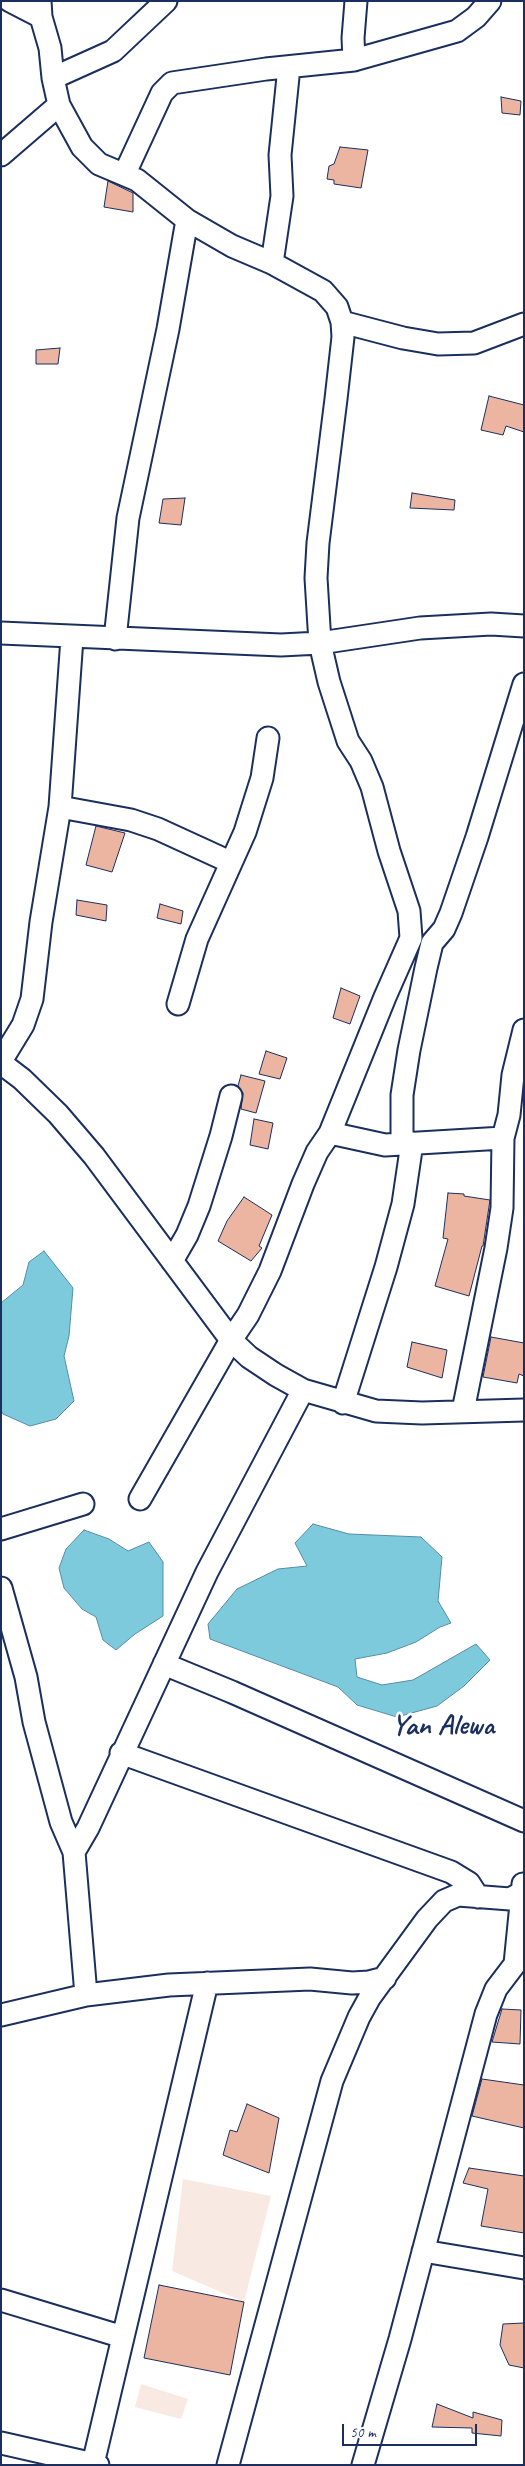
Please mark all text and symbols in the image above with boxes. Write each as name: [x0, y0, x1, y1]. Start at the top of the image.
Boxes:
district label: Yan Alewa: [392, 1709, 494, 1743]
scale bar: [345, 2414, 480, 2446]
text: 50 m: [350, 2423, 376, 2442]

